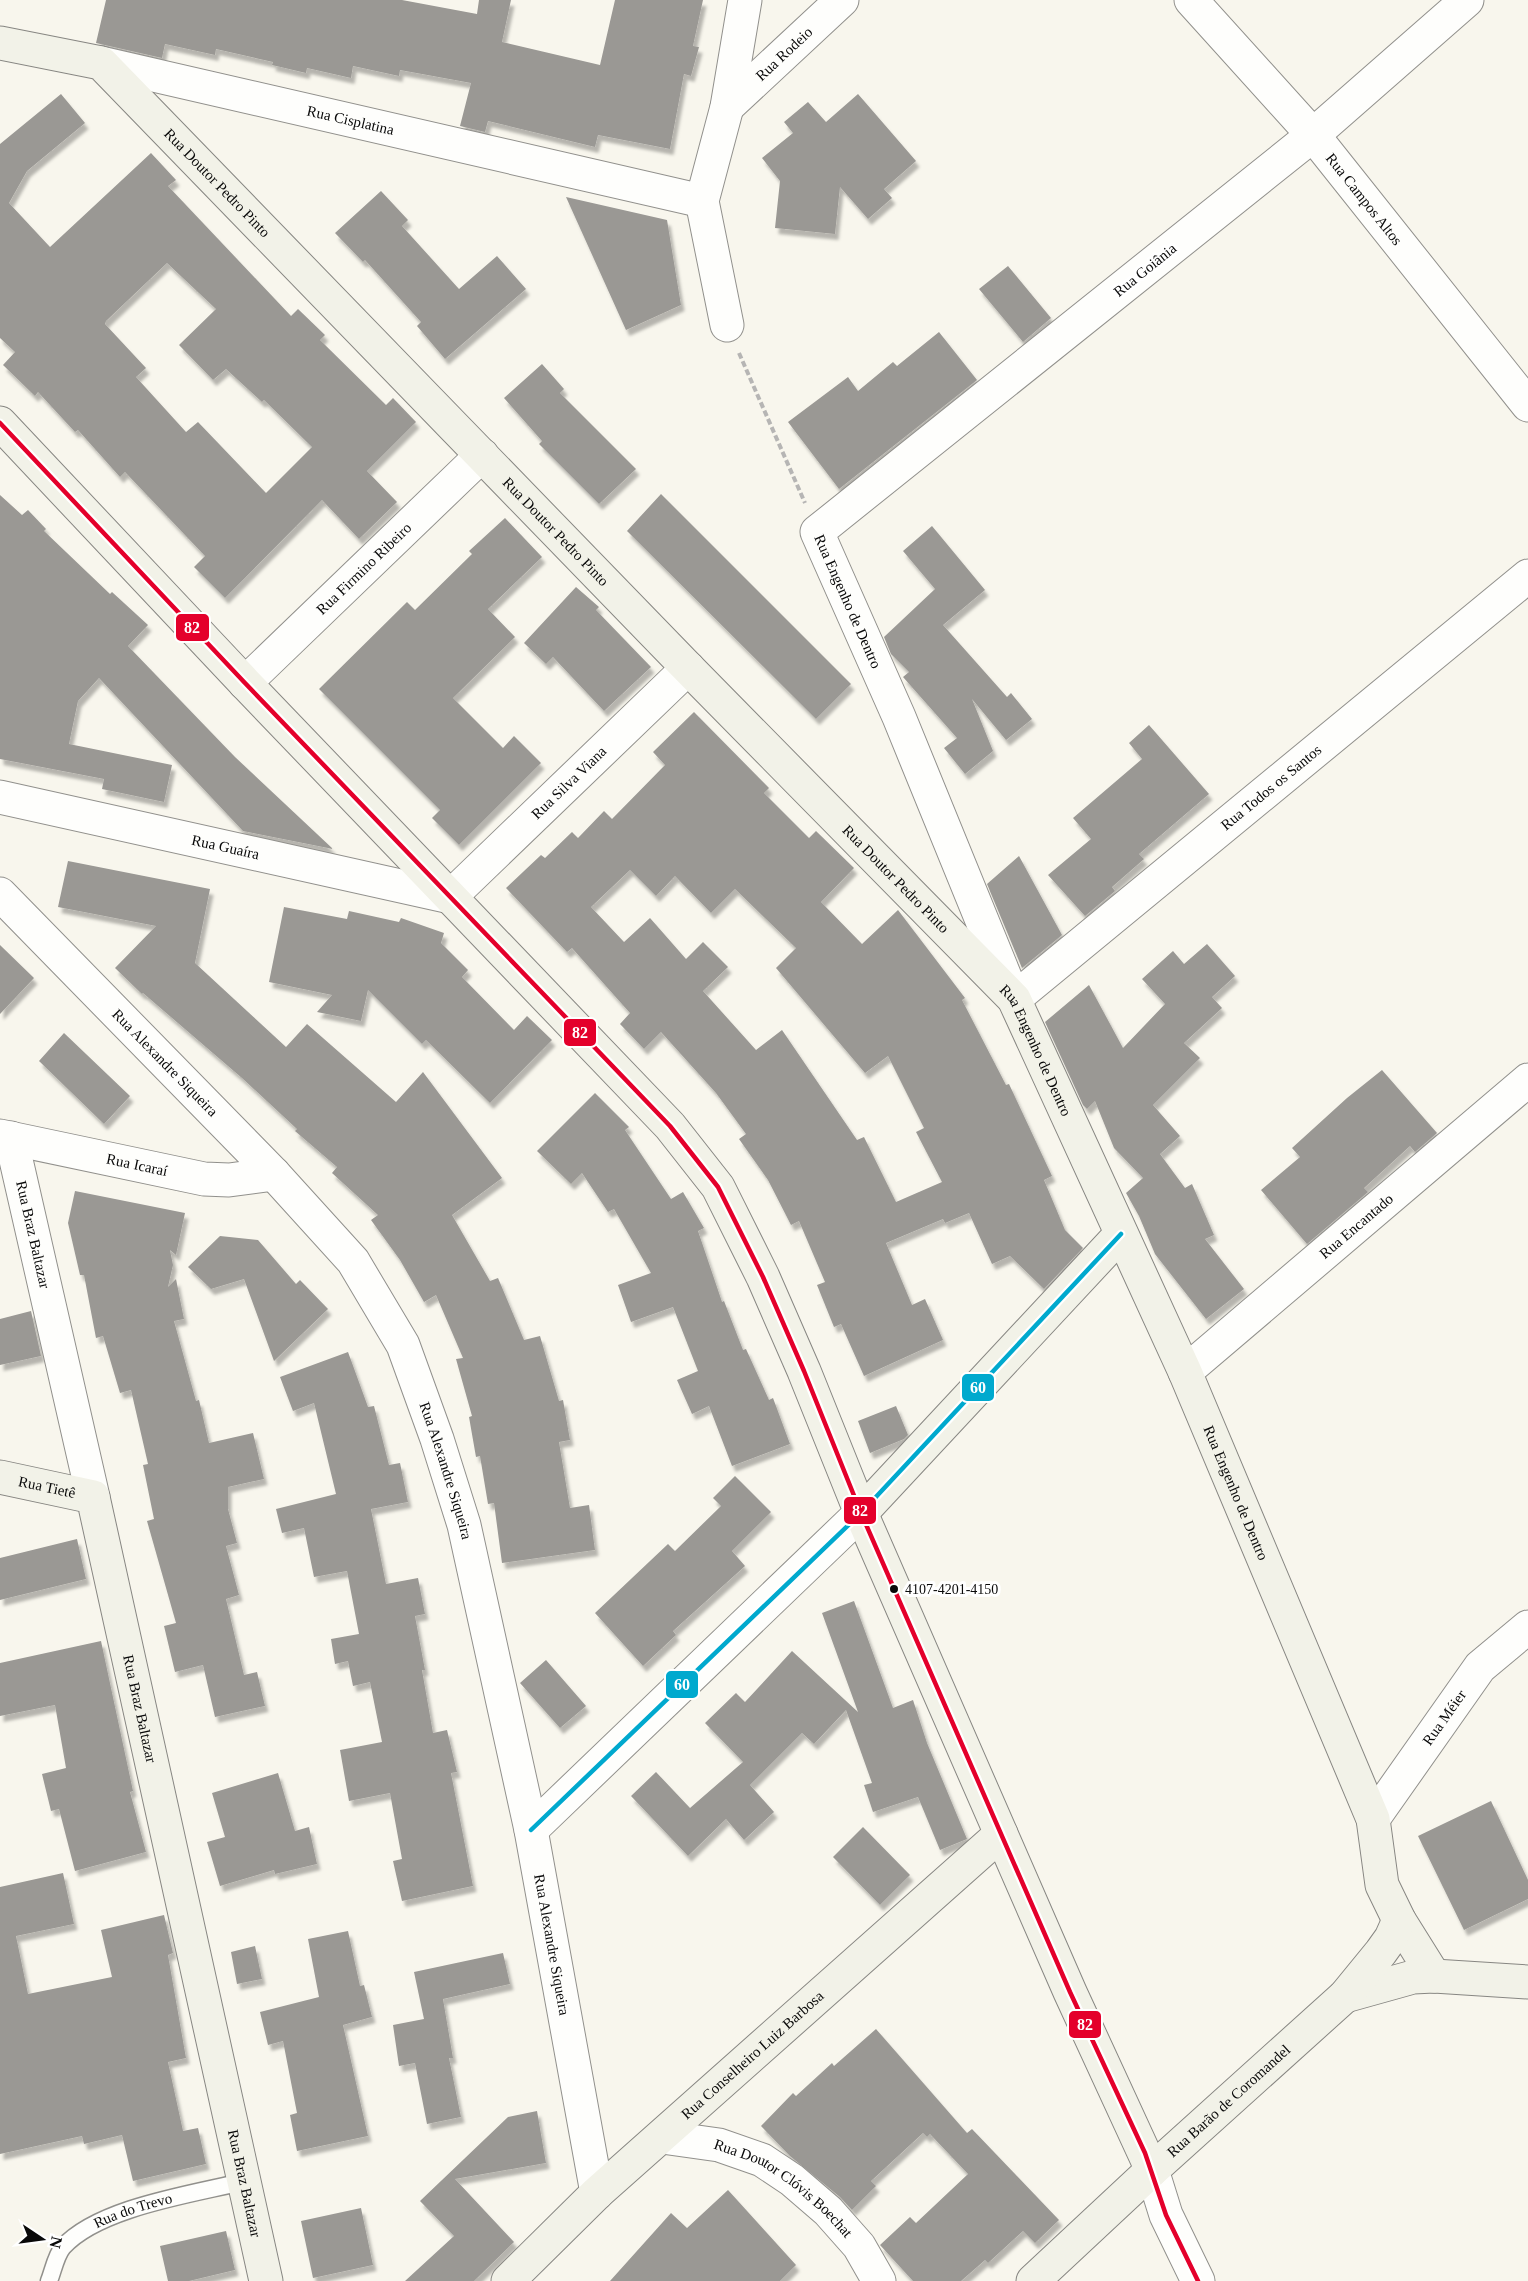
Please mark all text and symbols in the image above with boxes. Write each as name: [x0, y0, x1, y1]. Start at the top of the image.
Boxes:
street label: Rua Rodeio: [753, 24, 816, 84]
street label: Rua Cisplatina: [305, 103, 396, 138]
street label: Rua Doutor Pedro Pinto: [161, 125, 273, 240]
street label: Rua Campos Altos: [1323, 150, 1406, 248]
street label: Rua Goiânia: [1111, 240, 1180, 300]
street label: Rua Doutor Pedro Pinto: [500, 474, 612, 589]
street label: Rua Firmino Ribeiro: [313, 519, 415, 618]
street label: Rua Engenho de Dentro: [811, 532, 884, 671]
line badge: 82: [175, 613, 210, 642]
text: 82: [184, 619, 200, 636]
street label: Rua Todos os Santos: [1218, 741, 1325, 833]
street label: Rua Silva Viana: [528, 743, 610, 822]
street label: Rua Doutor Pedro Pinto: [839, 822, 952, 936]
street label: Rua Guaíra: [190, 832, 261, 862]
street label: Rua Engenho de Dentro: [996, 981, 1075, 1119]
street label: Rua Alexandre Siqueira: [109, 1006, 221, 1120]
line badge: 82: [563, 1018, 597, 1047]
text: 82: [572, 1024, 588, 1041]
street label: Rua Icaraí: [105, 1151, 169, 1179]
street label: Rua Braz Baltazar: [13, 1179, 53, 1290]
street label: Rua Encantado: [1316, 1190, 1396, 1262]
line badge: 60: [961, 1373, 995, 1402]
text: 60: [970, 1379, 986, 1396]
street label: Rua Alexandre Siqueira: [416, 1400, 475, 1541]
street label: Rua Engenho de Dentro: [1200, 1423, 1271, 1563]
street label: Rua Tietê: [17, 1473, 77, 1501]
line badge: 82: [843, 1496, 877, 1525]
text: 82: [852, 1502, 868, 1519]
place label: 4107-4201-4150: [905, 1582, 998, 1597]
marker: 4107-4201-4150: [888, 1583, 900, 1595]
street label: Rua Braz Baltazar: [120, 1653, 159, 1764]
line badge: 60: [665, 1670, 699, 1699]
text: 60: [674, 1676, 690, 1693]
street label: Rua Méier: [1419, 1687, 1469, 1748]
street label: Rua Alexandre Siqueira: [531, 1873, 573, 2017]
street label: Rua Conselheiro Luiz Barbosa: [678, 1987, 827, 2122]
line badge: 82: [1068, 2010, 1102, 2039]
text: 82: [1077, 2016, 1093, 2033]
street label: Rua Barão de Coromandel: [1164, 2041, 1293, 2160]
street label: Rua Braz Baltazar: [225, 2128, 264, 2239]
street label: Rua Doutor Clóvis Boechat: [712, 2136, 856, 2241]
street label: Rua do Trevo: [91, 2190, 174, 2231]
north arrow: [12, 2209, 72, 2269]
text: N: [46, 2235, 66, 2250]

